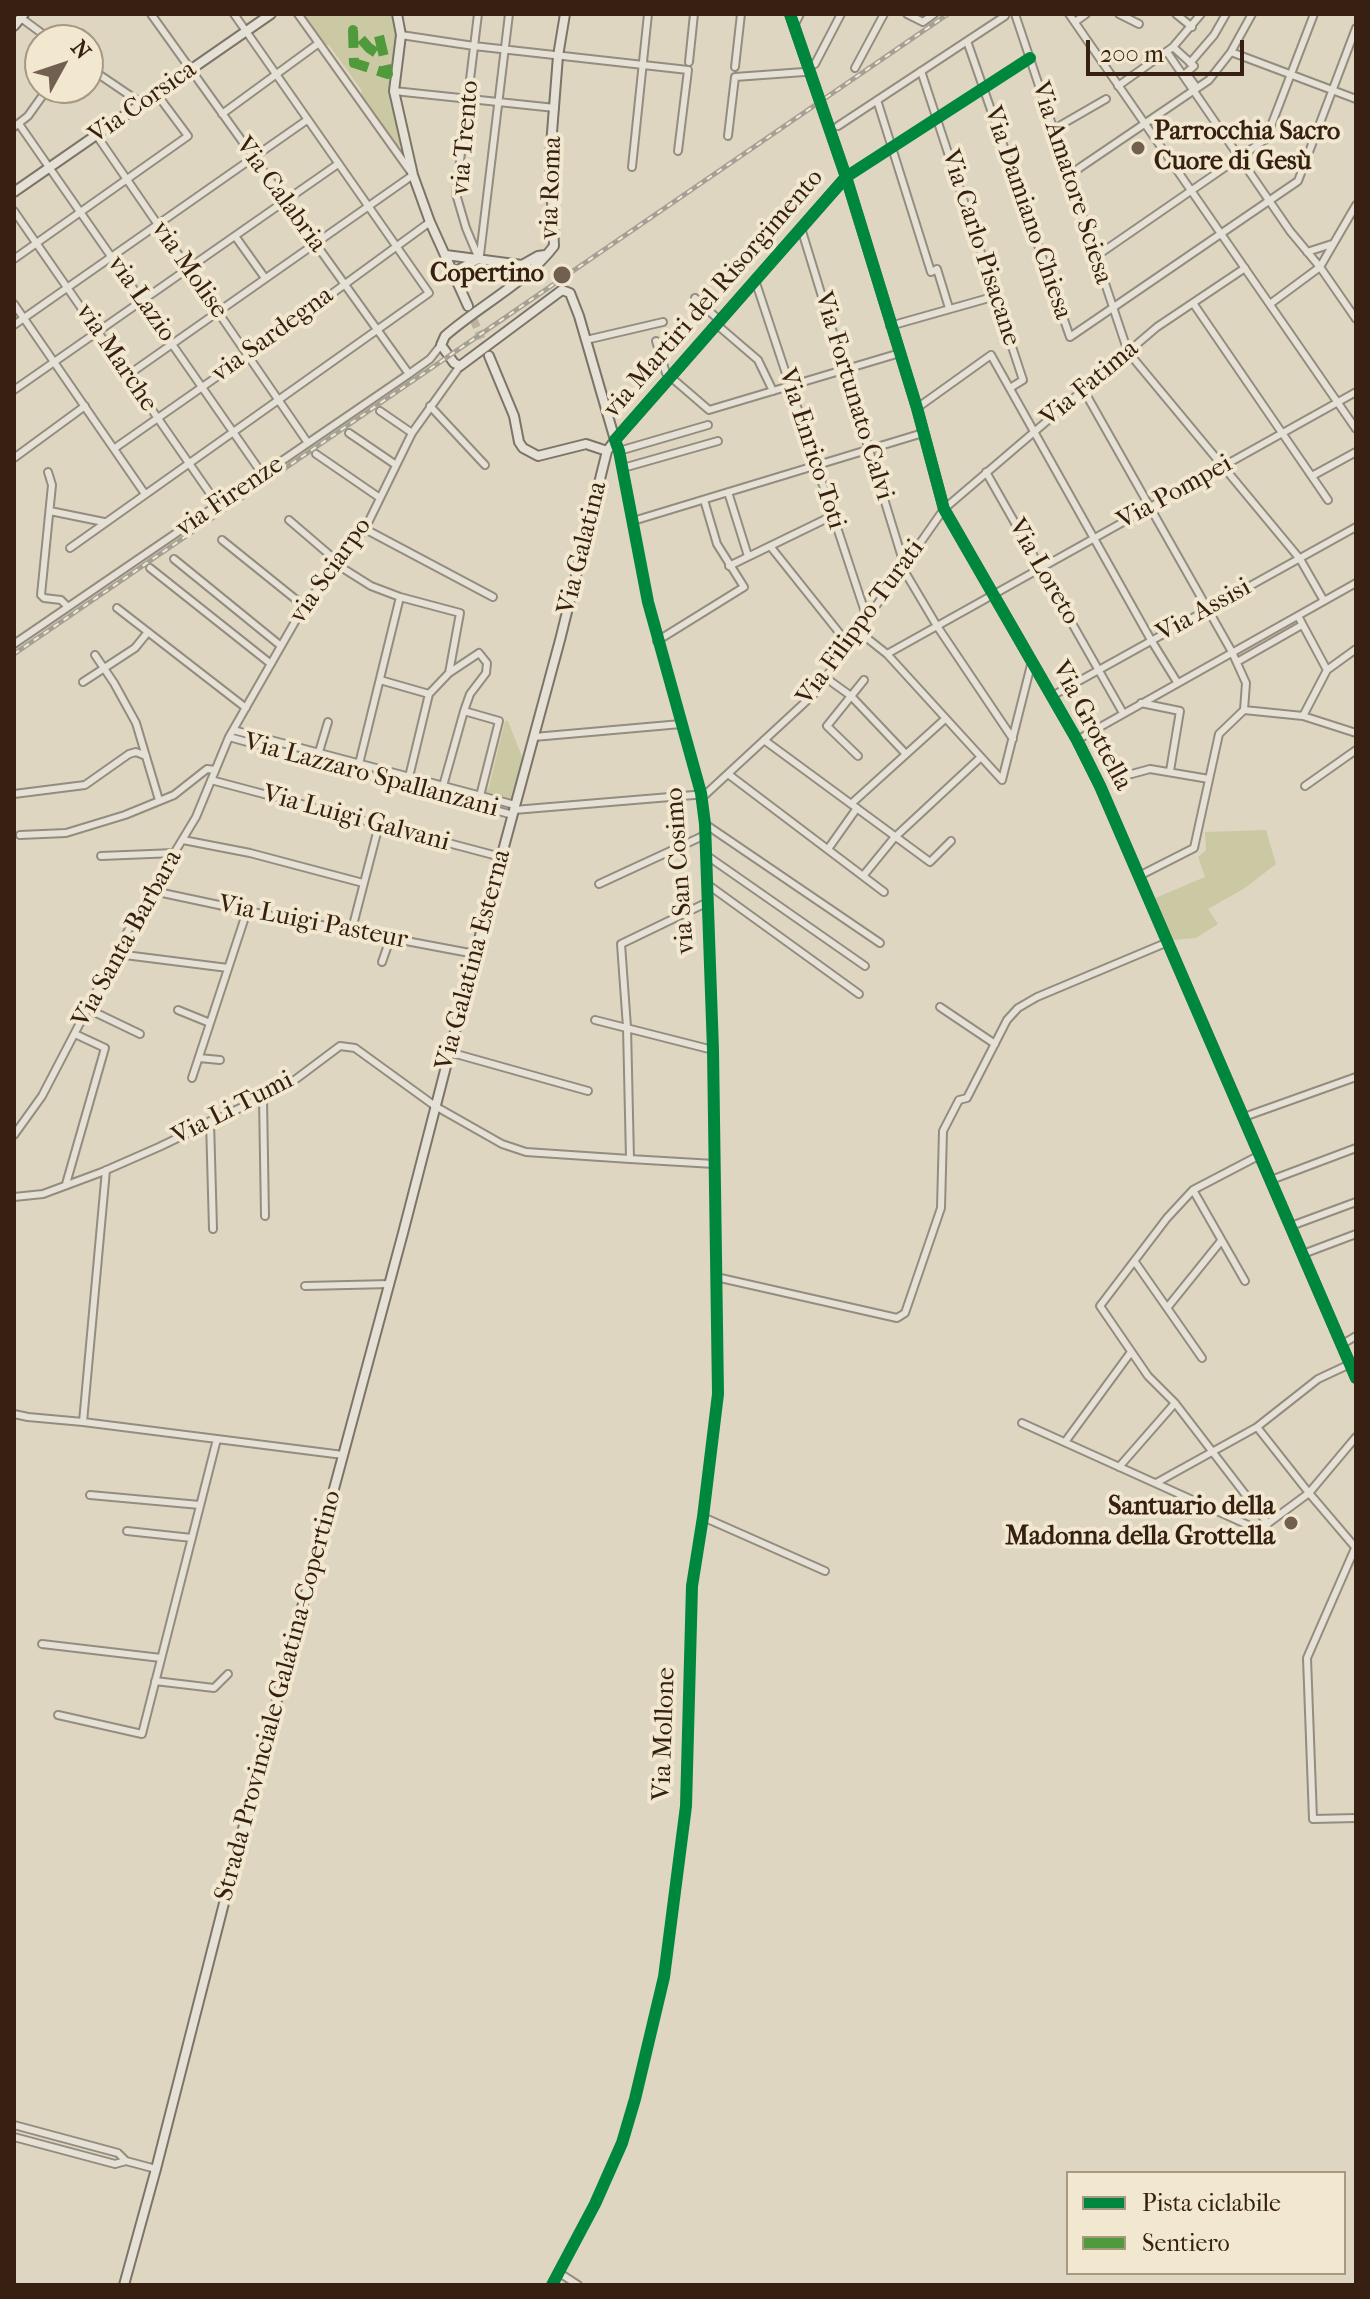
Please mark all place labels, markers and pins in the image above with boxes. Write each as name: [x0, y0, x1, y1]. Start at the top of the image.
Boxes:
place label: Parrocchia Sacro Cuore di Gesù: [1154, 117, 1340, 178]
marker: Parrocchia Sacro Cuore di Gesù: [1129, 139, 1147, 157]
place label: Copertino: [430, 259, 544, 291]
marker: Copertino: [551, 264, 573, 286]
place label: Santuario della Madonna della Grottella: [1005, 1492, 1275, 1554]
marker: Santuario della Madonna della Grottella: [1282, 1514, 1300, 1532]

